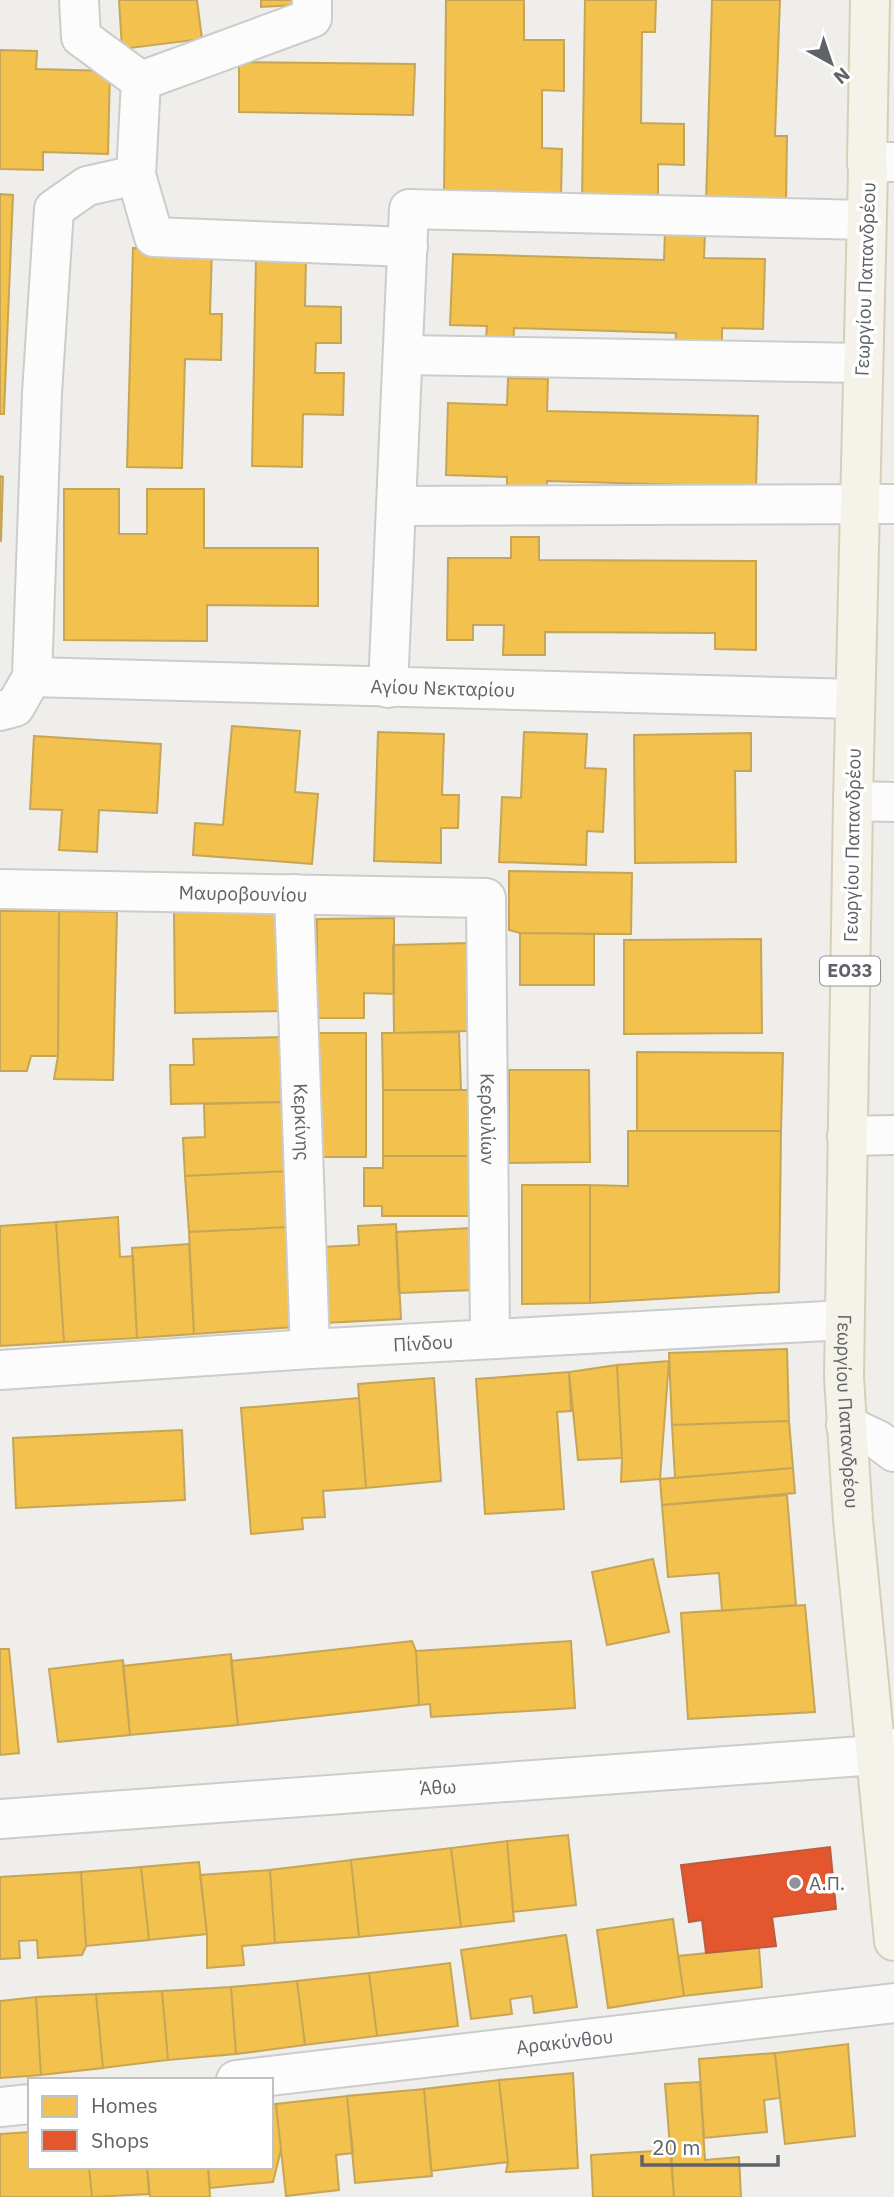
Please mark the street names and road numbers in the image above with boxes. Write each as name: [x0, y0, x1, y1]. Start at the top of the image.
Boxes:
street label: Γεωργίου Παπανδρέου: [850, 181, 880, 377]
street label: Αγίου Νεκταρίου: [370, 674, 515, 702]
street label: Γεωργίου Παπανδρέου: [838, 748, 866, 942]
street label: Μαυροβουνίου: [178, 880, 308, 907]
road number: ΕΟ33: [820, 956, 880, 986]
street label: Κερδυλίων: [476, 1073, 500, 1165]
street label: Κερκίνης: [289, 1083, 315, 1161]
street label: Γεωργίου Παπανδρέου: [832, 1314, 864, 1509]
street label: Πίνδου: [392, 1329, 454, 1356]
street label: Άθω: [419, 1774, 457, 1800]
street label: Αρακύνθου: [515, 2024, 615, 2059]

